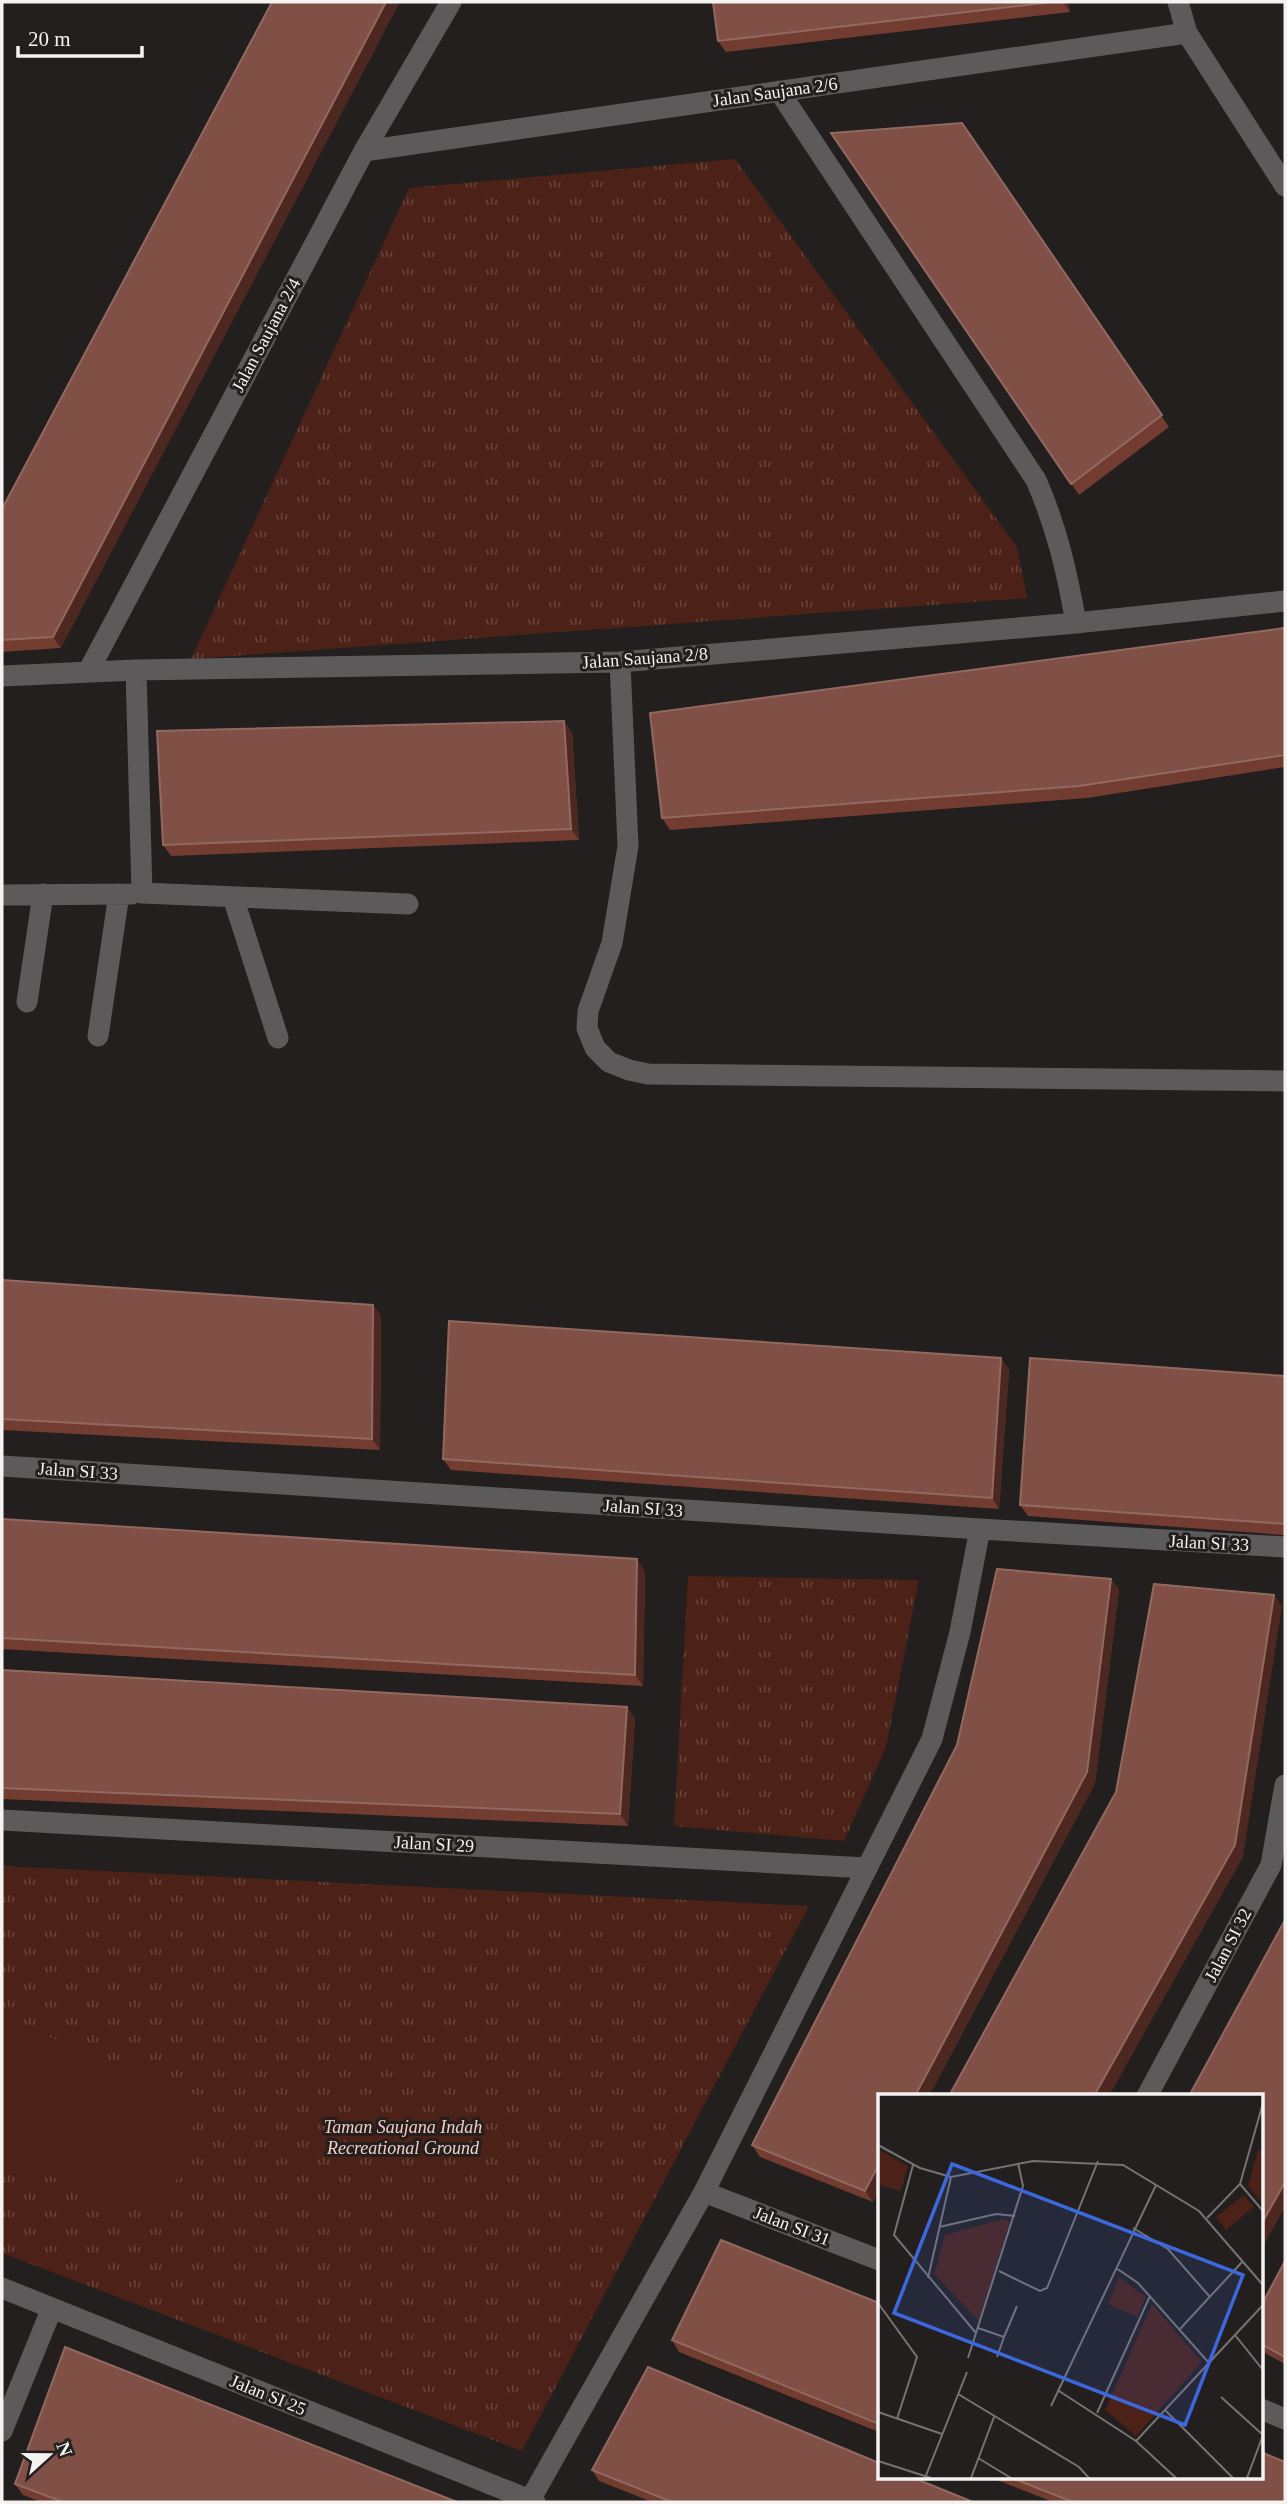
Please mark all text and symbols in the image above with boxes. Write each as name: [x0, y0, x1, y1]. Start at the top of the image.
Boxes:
scale bar: [18, 14, 142, 58]
text: 20 m: [28, 27, 71, 51]
street label: Jalan Saujana 2/6: [711, 73, 839, 111]
street label: Jalan Saujana 2/4: [228, 275, 304, 395]
street label: Jalan Saujana 2/8: [581, 644, 709, 672]
street label: Jalan SI 33: [37, 1458, 119, 1484]
street label: Jalan SI 33: [602, 1495, 684, 1521]
street label: Jalan SI 33: [1169, 1531, 1249, 1555]
street label: Jalan SI 29: [394, 1832, 474, 1856]
street label: Jalan SI 32: [1200, 1905, 1256, 1985]
inset map: [878, 2094, 1262, 2480]
park label: Taman Saujana Indah Recreational Ground: [324, 2117, 482, 2158]
street label: Jalan SI 31: [751, 2202, 833, 2250]
street label: Jalan SI 25: [227, 2371, 309, 2419]
north arrow: [14, 2420, 84, 2490]
text: N: [52, 2439, 77, 2460]

